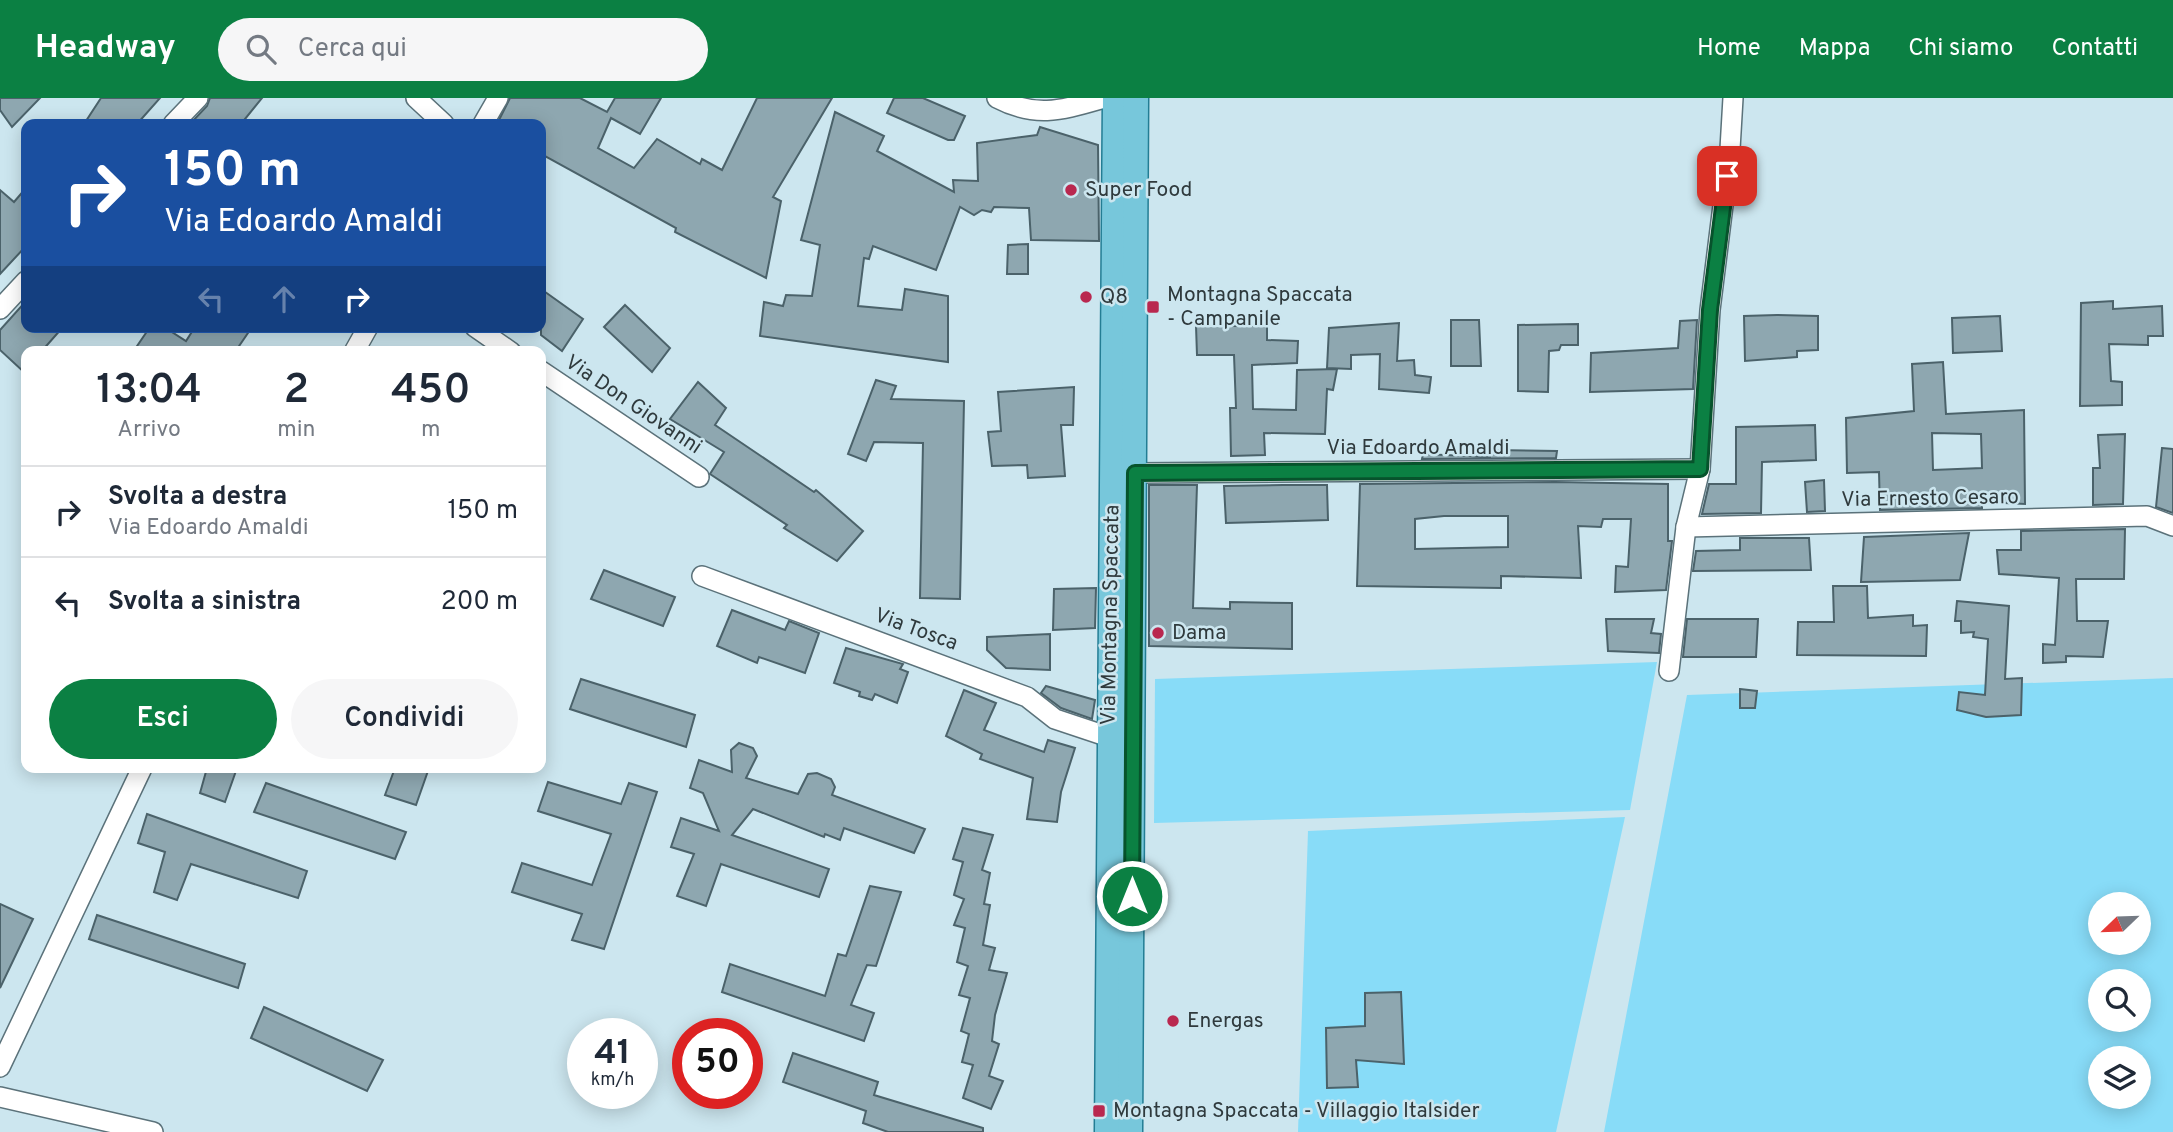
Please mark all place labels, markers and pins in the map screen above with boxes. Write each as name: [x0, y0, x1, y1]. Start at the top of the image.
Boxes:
pin: [1697, 146, 1757, 206]
place label: Super Food: [1085, 177, 1192, 204]
marker: Super Food: [1063, 182, 1079, 198]
place label: Montagna Spaccata - Campanile: [1167, 282, 1353, 333]
place label: Q8: [1100, 284, 1128, 311]
marker: Q8: [1078, 289, 1094, 305]
marker: Montagna Spaccata - Campanile: [1145, 299, 1161, 315]
place label: Dama: [1172, 620, 1226, 647]
marker: Dama: [1150, 625, 1166, 641]
place label: Energas: [1187, 1008, 1264, 1035]
marker: Energas: [1165, 1013, 1181, 1029]
place label: Montagna Spaccata - Villaggio Italsider: [1113, 1098, 1480, 1125]
marker: Montagna Spaccata - Villaggio Italsider: [1091, 1103, 1107, 1119]

